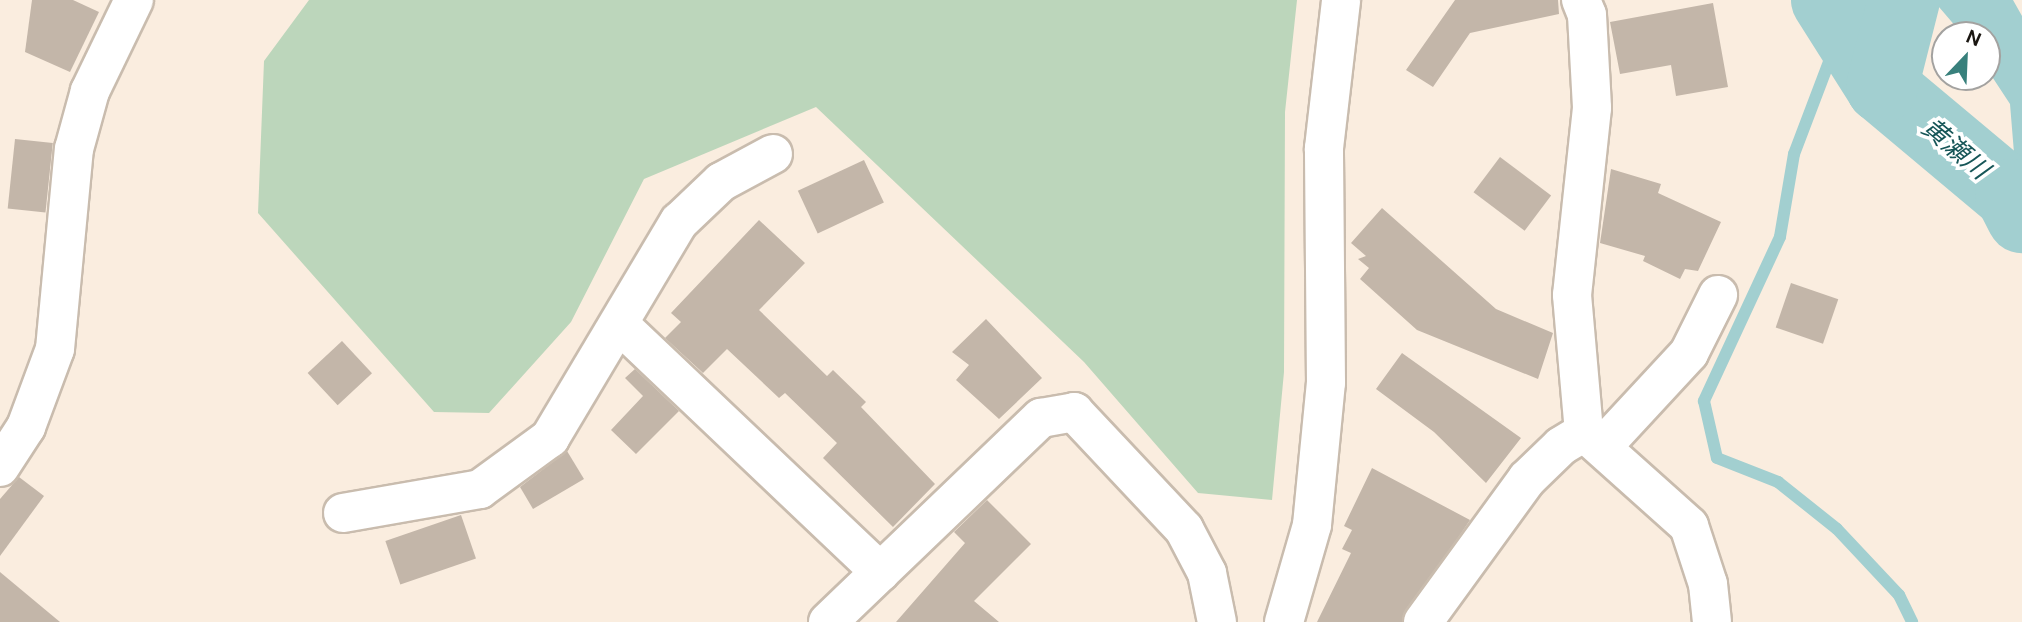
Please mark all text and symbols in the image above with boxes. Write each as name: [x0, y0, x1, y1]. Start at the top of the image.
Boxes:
north arrow: [1931, 21, 2001, 91]
text: N: [1962, 24, 1985, 52]
water label: 黄瀬川: [1915, 112, 1995, 186]

